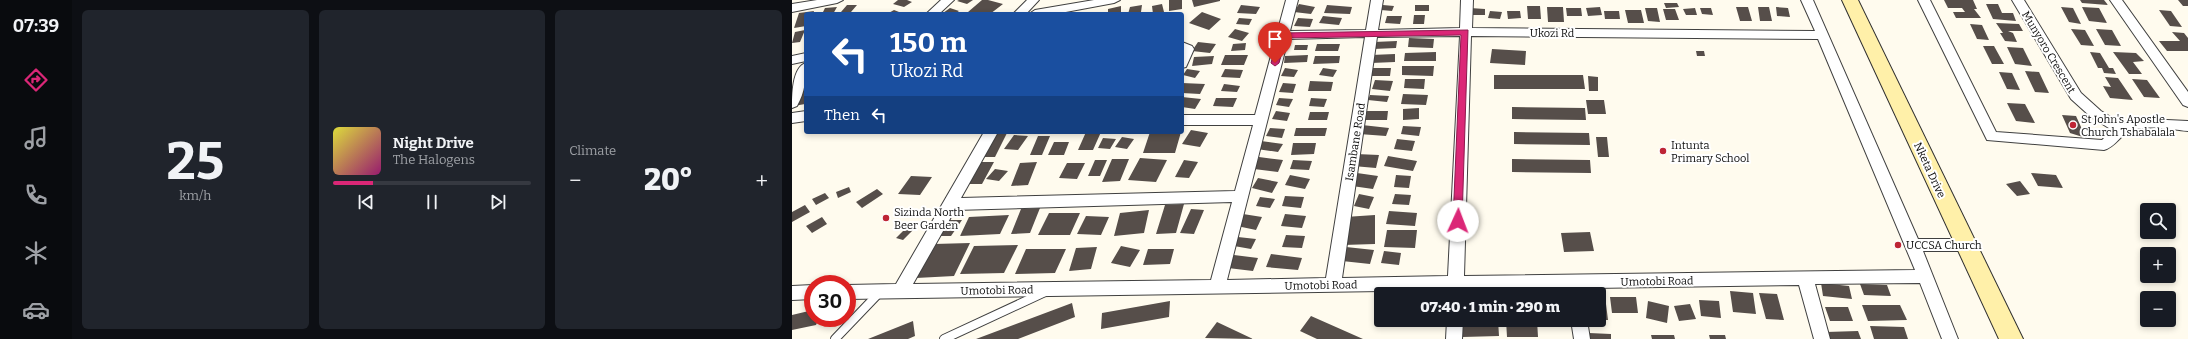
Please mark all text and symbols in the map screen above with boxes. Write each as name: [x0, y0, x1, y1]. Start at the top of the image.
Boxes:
street label: Munyoro Crescent: [2019, 9, 2078, 96]
text: 07:39: [13, 15, 59, 37]
pin: [1258, 22, 1292, 63]
text: 150 m: [890, 26, 967, 59]
street label: Ukozi Rd: [1530, 27, 1575, 40]
icon: left: [824, 28, 876, 80]
icon: arrive: [1264, 28, 1286, 50]
text: Ukozi Rd: [890, 60, 963, 82]
icon: directions: [22, 66, 50, 94]
street label: Isambane Road: [1343, 102, 1368, 182]
icon: left: [868, 104, 890, 126]
text: Then: [824, 106, 860, 124]
place label: St John's Apostle Church Tshabalala: [2081, 113, 2175, 139]
marker: St John's Apostle Church Tshabalala: [2068, 120, 2078, 130]
icon: music: [22, 124, 50, 152]
text: 25: [166, 130, 224, 193]
text: Night Drive: [393, 134, 474, 152]
place label: Intunta Primary School: [1671, 139, 1750, 165]
street label: Nketa Drive: [1911, 140, 1948, 200]
text: Climate: [569, 143, 616, 158]
marker: Intunta Primary School: [1658, 146, 1668, 156]
text: The Halogens: [393, 152, 475, 167]
text: 20°: [644, 162, 693, 198]
text: −: [569, 167, 581, 194]
text: +: [755, 167, 768, 194]
icon: phone: [22, 181, 50, 209]
text: km/h: [179, 188, 211, 203]
icon: previous: [355, 191, 377, 213]
icon: pause: [421, 191, 443, 213]
icon: next: [487, 191, 509, 213]
position arrow: [1437, 200, 1479, 242]
map controls: [2140, 203, 2176, 327]
button: search: [2140, 203, 2176, 239]
place label: Sizinda North Beer Garden: [894, 206, 964, 232]
marker: Sizinda North Beer Garden: [881, 213, 891, 223]
icon: climate: [22, 239, 50, 267]
place label: UCCSA Church: [1906, 239, 1982, 252]
marker: UCCSA Church: [1893, 240, 1903, 250]
button: +: [2140, 247, 2176, 283]
street label: Umotobi Road: [1620, 274, 1694, 289]
speed limit sign: 30: [804, 275, 856, 327]
street label: Umotobi Road: [1284, 278, 1358, 293]
street label: Umotobi Road: [960, 283, 1034, 298]
button: −: [2140, 291, 2176, 327]
icon: car: [22, 296, 50, 324]
text: 07:40 · 1 min · 290 m: [1420, 298, 1560, 316]

